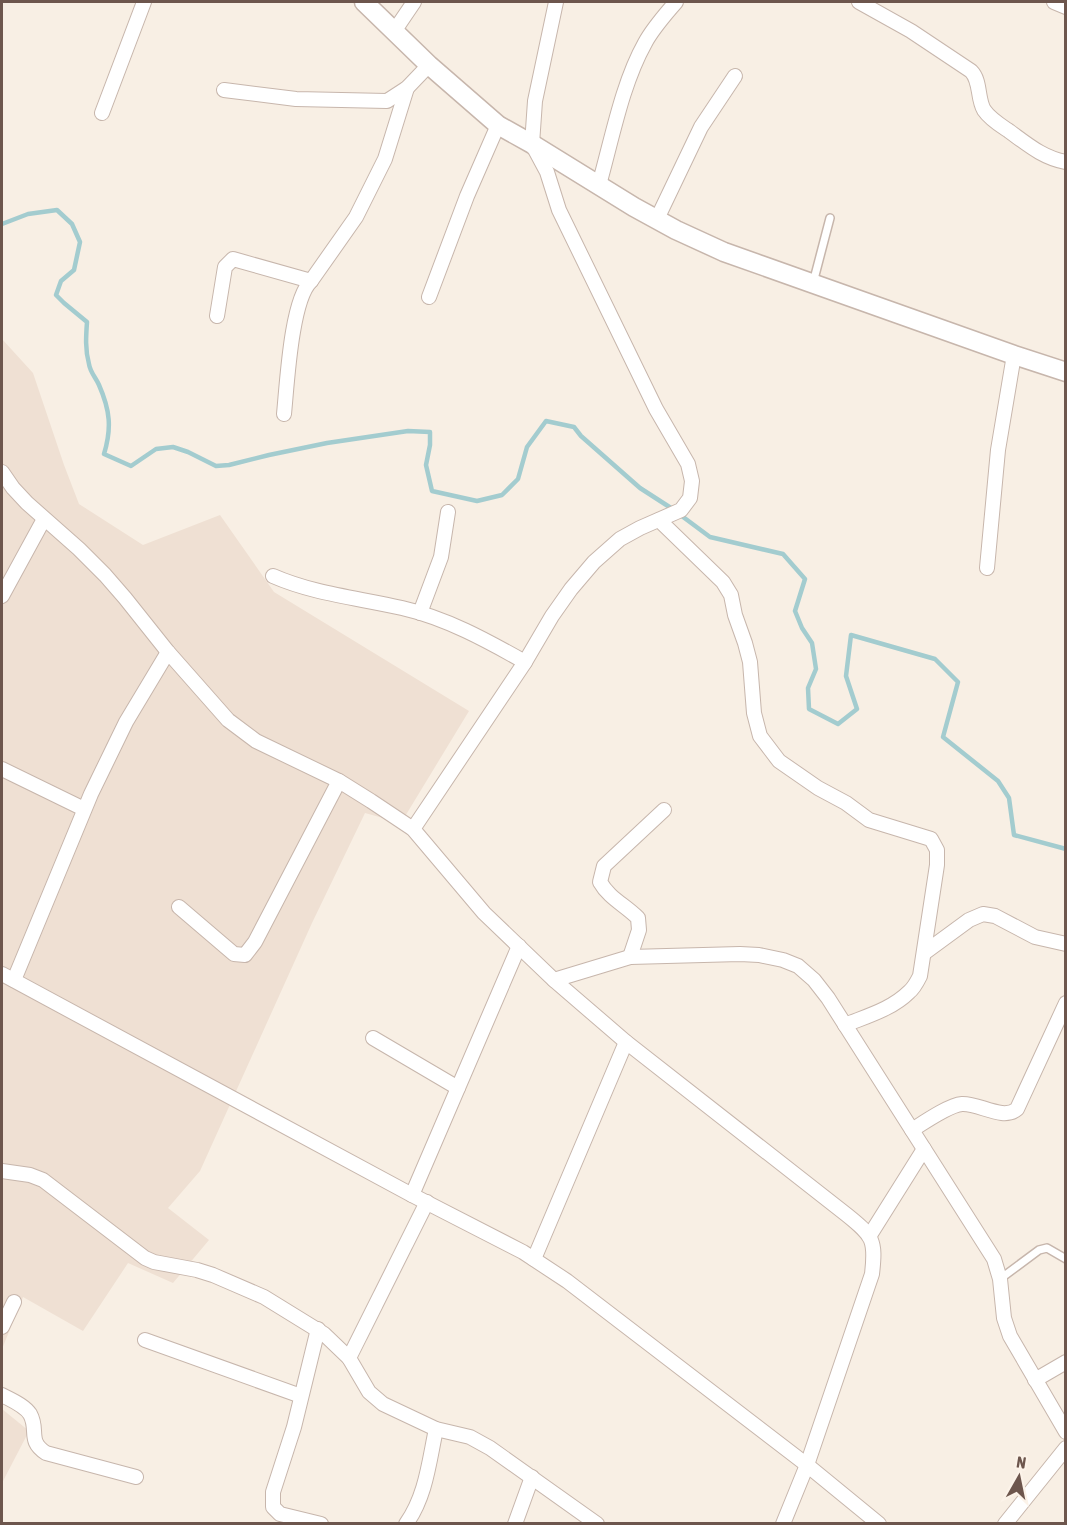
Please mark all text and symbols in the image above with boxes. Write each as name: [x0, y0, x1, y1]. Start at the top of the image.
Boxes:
north arrow: [989, 1447, 1049, 1507]
text: N: [1015, 1453, 1027, 1472]

